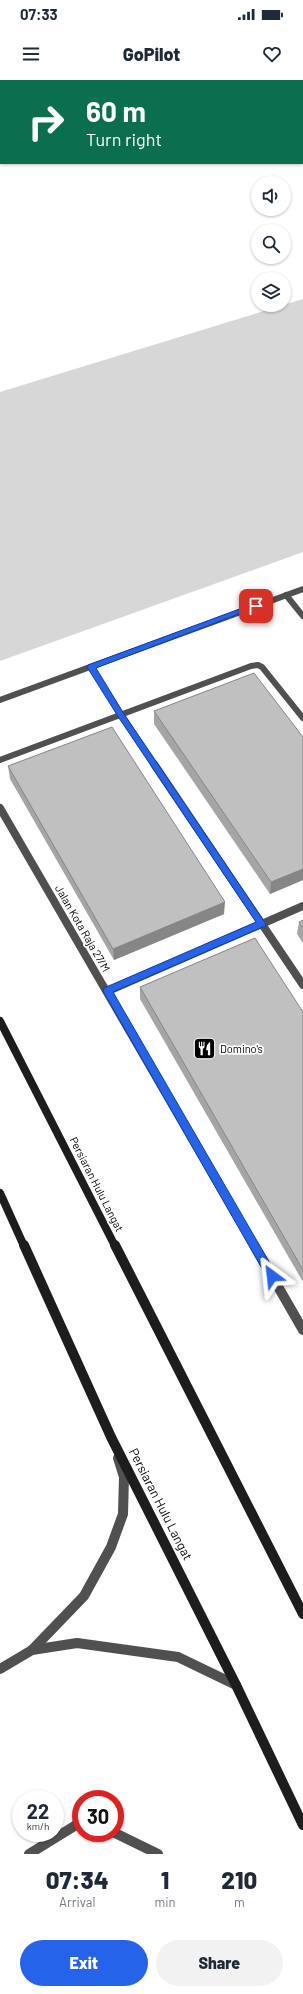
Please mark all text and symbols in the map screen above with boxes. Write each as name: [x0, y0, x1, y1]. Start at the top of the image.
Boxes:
text: 07:33: [20, 5, 58, 23]
icon: menu: [20, 43, 42, 65]
text: GoPilot: [123, 43, 180, 65]
icon: heart: [261, 43, 283, 65]
text: 60 m: [86, 94, 146, 128]
icon: right: [20, 96, 72, 148]
text: Turn right: [86, 128, 162, 150]
map controls: [251, 176, 291, 312]
button: sound: [251, 176, 291, 216]
button: search: [251, 224, 291, 264]
button: layers: [251, 272, 291, 312]
pin: [239, 589, 273, 623]
icon: arrive: [245, 595, 267, 617]
street label: Jalan Kota Raja 27/M: [53, 882, 113, 974]
restaurant icon: Domino's: [192, 1035, 218, 1061]
place label: Domino's: [220, 1042, 263, 1055]
street label: Persiaran Hulu Langat: [67, 1134, 127, 1234]
position arrow: [251, 1255, 293, 1297]
street label: Persiaran Hulu Langat: [126, 1445, 196, 1563]
speed limit sign: 30: [72, 1790, 124, 1842]
text: 22: [27, 1799, 49, 1823]
text: km/h: [27, 1820, 49, 1832]
text: 07:34: [46, 1865, 109, 1894]
text: 1: [161, 1865, 169, 1894]
text: 210: [221, 1865, 257, 1894]
text: Arrival: [59, 1894, 95, 1910]
text: min: [154, 1894, 176, 1910]
text: m: [234, 1894, 245, 1910]
button: Exit: [20, 1940, 148, 1986]
button: Share: [156, 1940, 283, 1986]

